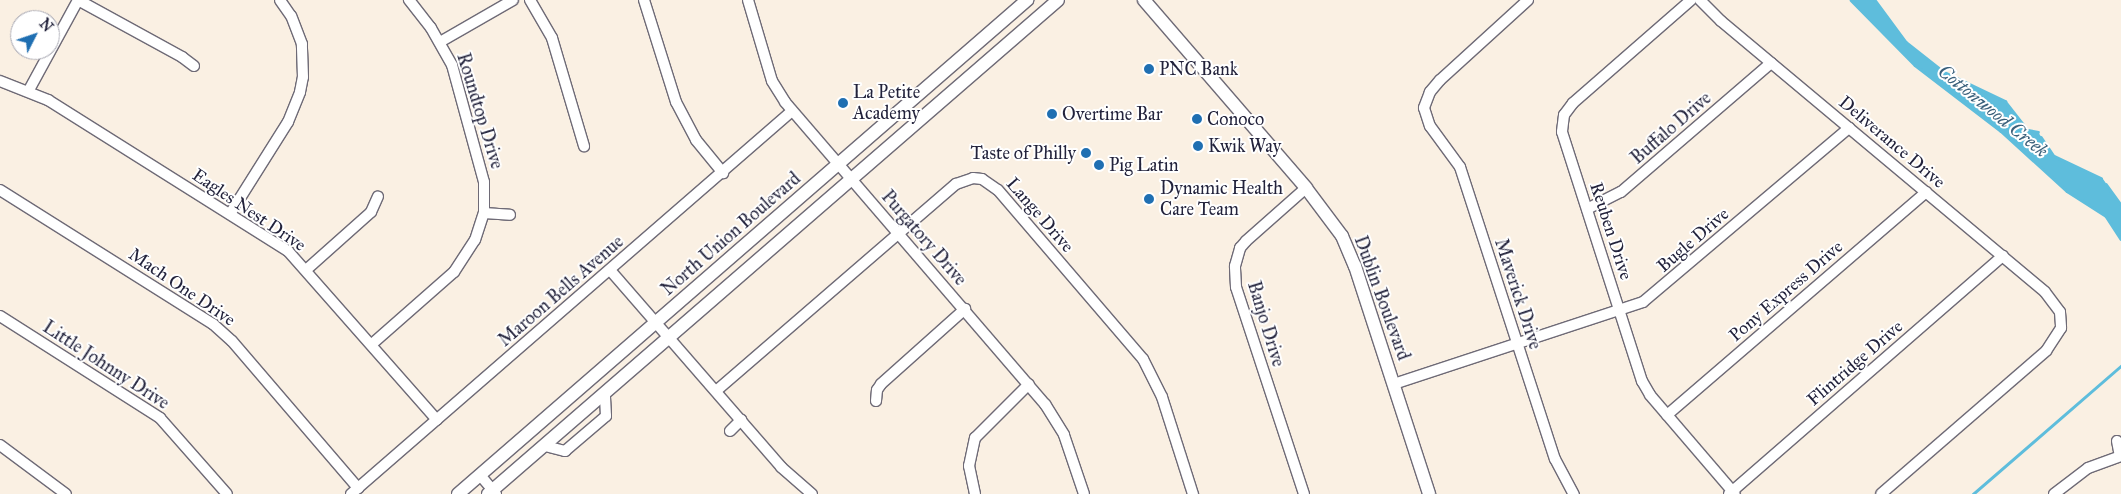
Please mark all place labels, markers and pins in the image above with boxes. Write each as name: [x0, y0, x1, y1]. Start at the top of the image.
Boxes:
place label: PNC Bank: [1159, 58, 1238, 80]
marker: PNC Bank: [1143, 63, 1155, 75]
place label: La Petite Academy: [853, 82, 920, 125]
marker: La Petite Academy: [837, 97, 849, 109]
place label: Overtime Bar: [1062, 103, 1162, 125]
marker: Overtime Bar: [1046, 108, 1058, 120]
place label: Conoco: [1207, 108, 1264, 130]
marker: Conoco: [1191, 113, 1203, 125]
place label: Kwik Way: [1208, 135, 1281, 157]
marker: Kwik Way: [1192, 140, 1204, 152]
place label: Taste of Philly: [971, 142, 1076, 164]
marker: Taste of Philly: [1080, 147, 1092, 159]
place label: Pig Latin: [1109, 154, 1178, 176]
marker: Pig Latin: [1093, 159, 1105, 171]
place label: Dynamic Health Care Team: [1160, 178, 1283, 220]
marker: Dynamic Health Care Team: [1142, 192, 1156, 206]

